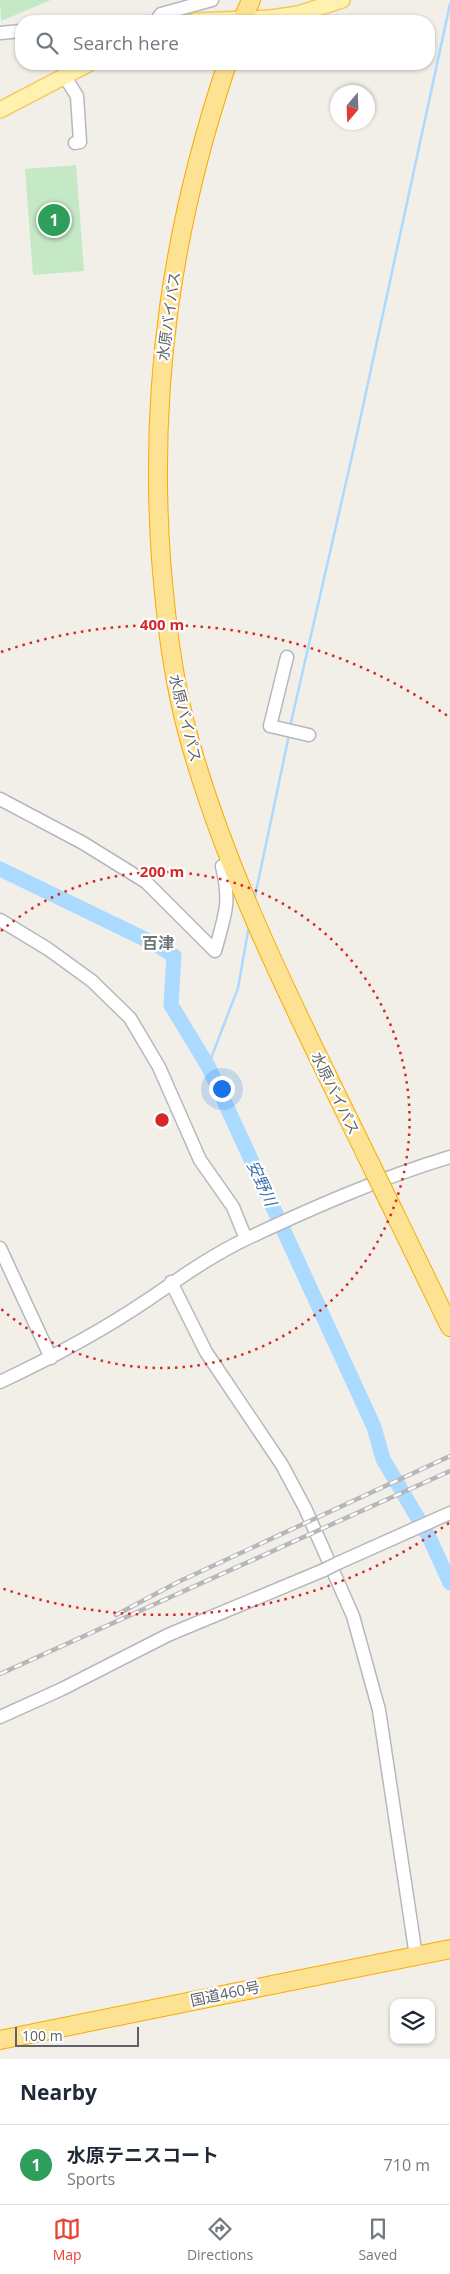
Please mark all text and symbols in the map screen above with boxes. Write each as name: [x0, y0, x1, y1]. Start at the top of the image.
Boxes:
search box: [15, 15, 435, 70]
icon: search: [33, 29, 61, 57]
text: Search here: [73, 30, 179, 56]
north arrow: [330, 85, 375, 130]
pin: 1: [38, 201, 70, 239]
street label: 水原バイパス: [152, 270, 184, 362]
text: 400 m: [140, 614, 184, 634]
street label: 水原バイパス: [165, 672, 207, 764]
text: 200 m: [140, 861, 184, 881]
district label: 百津: [142, 932, 174, 954]
street label: 水原バイパス: [307, 1048, 365, 1138]
your location: [209, 1076, 235, 1102]
centre of rings: [153, 1111, 171, 1129]
water label: 安野川: [242, 1157, 283, 1211]
street label: 国道460号: [188, 1976, 262, 2010]
map controls: [390, 1999, 435, 2044]
button: layers: [390, 1999, 435, 2044]
scale bar: [15, 2024, 139, 2047]
text: 100 m: [22, 2026, 63, 2045]
text: Nearby: [20, 2078, 97, 2106]
text: 水原テニスコート: [67, 2142, 219, 2168]
text: 1: [31, 2154, 41, 2176]
text: 710 m: [384, 2154, 430, 2176]
text: Sports: [67, 2168, 115, 2190]
tab: Map: [53, 2215, 82, 2264]
tab: Directions: [187, 2215, 253, 2264]
tab: Saved: [358, 2215, 397, 2264]

